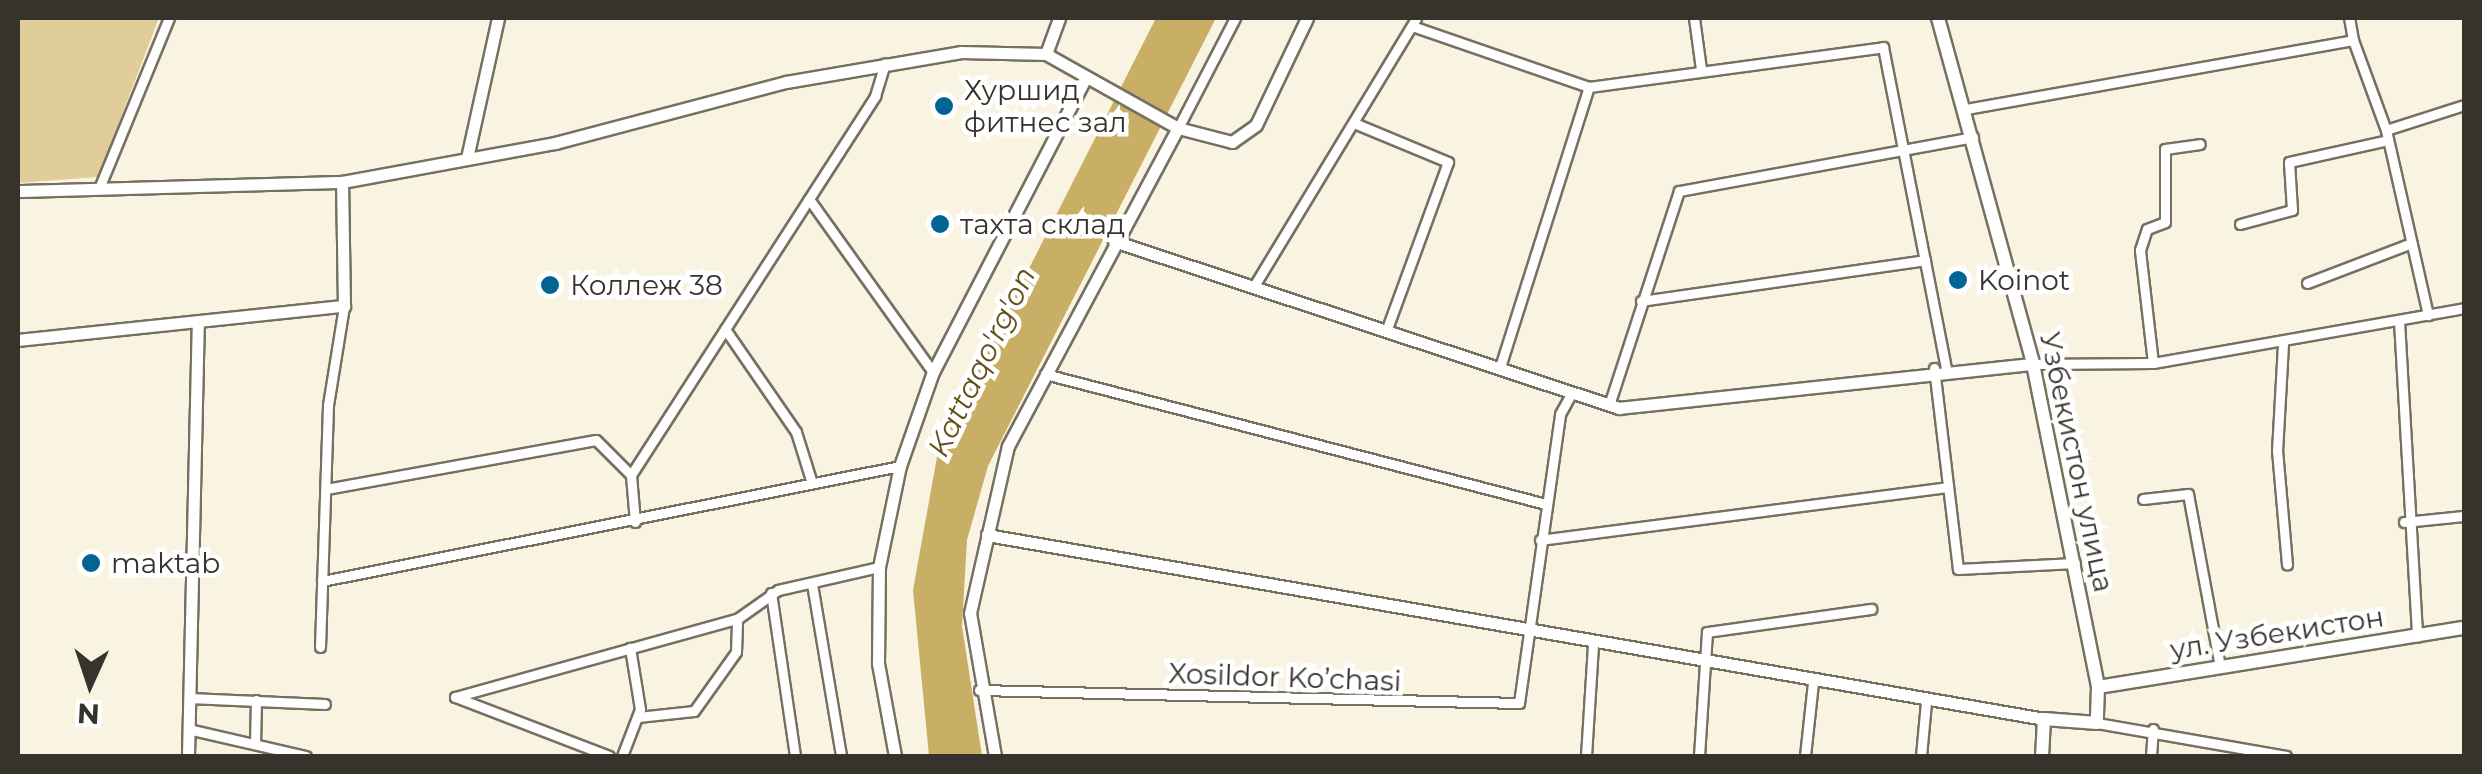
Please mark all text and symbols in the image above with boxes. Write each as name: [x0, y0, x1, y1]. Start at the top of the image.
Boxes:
place label: Хуршид фитнес зал: [964, 73, 1127, 139]
marker: Хуршид фитнес зал: [933, 95, 955, 117]
place label: тахта склад: [960, 207, 1125, 241]
marker: тахта склад: [929, 213, 951, 235]
water label: Kattaqo'rg'on: [920, 261, 1044, 463]
place label: Koinot: [1978, 263, 2070, 297]
place label: Коллеж 38: [570, 268, 723, 302]
marker: Koinot: [1947, 269, 1969, 291]
marker: Коллеж 38: [539, 274, 561, 296]
street label: Узбекистон улица: [2033, 329, 2121, 595]
place label: maktab: [111, 546, 220, 580]
marker: maktab: [80, 552, 102, 574]
street label: ул. Узбекистон: [2168, 600, 2386, 666]
north arrow: [40, 634, 140, 734]
street label: Xosildor Ko’chasi: [1168, 656, 1402, 698]
text: N: [76, 696, 101, 732]

